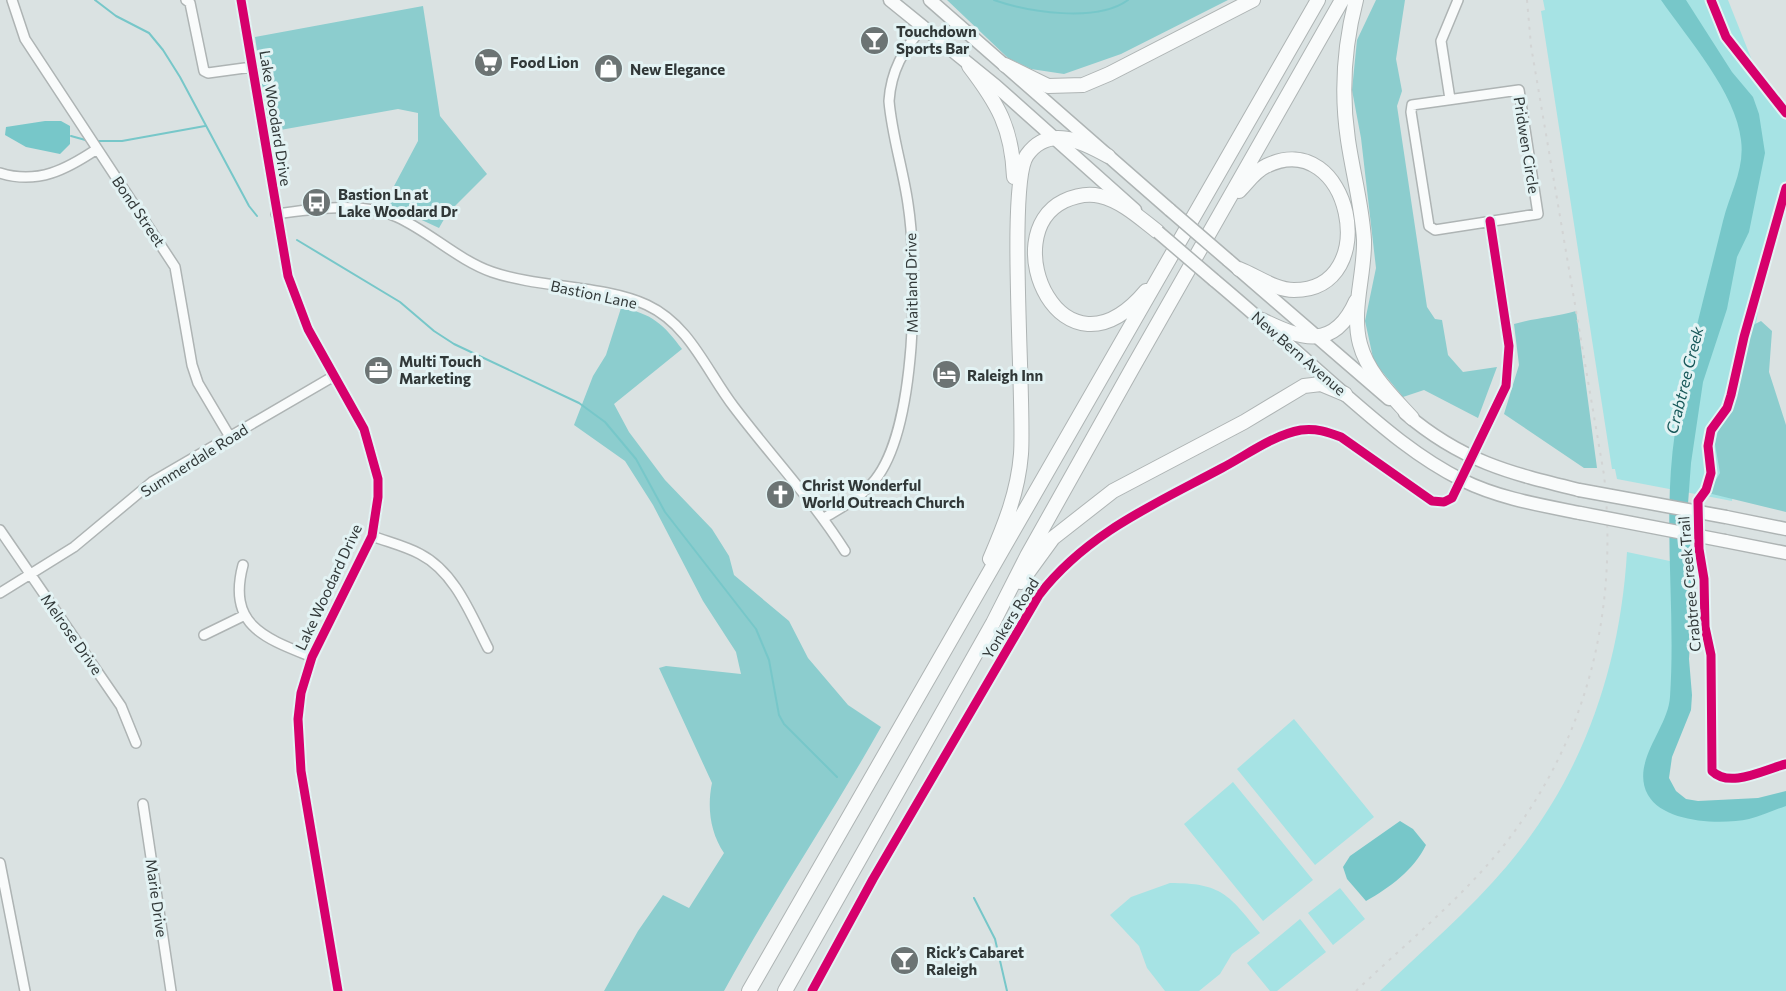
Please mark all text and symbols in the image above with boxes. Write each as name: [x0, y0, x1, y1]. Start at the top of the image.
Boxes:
place label: Touchdown Sports Bar: [896, 22, 977, 57]
bar icon: Touchdown Sports Bar: [859, 24, 891, 56]
supermarket icon: Food Lion: [473, 46, 505, 78]
street label: Lake Woodard Drive: [256, 49, 296, 187]
place label: Food Lion: [510, 53, 579, 71]
shop icon: New Elegance: [593, 53, 625, 85]
place label: New Elegance: [630, 60, 725, 78]
street label: Pridwen Circle: [1510, 95, 1544, 195]
street label: Bond Street: [109, 172, 169, 250]
place label: Bastion Ln at Lake Woodard Dr: [338, 185, 458, 220]
bus stop icon: Bastion Ln at Lake Woodard Dr: [301, 187, 333, 219]
street label: Maitland Drive: [901, 233, 921, 333]
street label: Bastion Lane: [549, 276, 639, 312]
street label: New Bern Avenue: [1248, 307, 1350, 399]
water label: Crabtree Creek: [1661, 324, 1707, 436]
place label: Multi Touch Marketing: [399, 352, 481, 387]
office icon: Multi Touch Marketing: [362, 354, 394, 386]
hotel icon: Raleigh Inn: [930, 359, 962, 391]
place label: Raleigh Inn: [967, 366, 1043, 384]
street label: Summerdale Road: [137, 420, 251, 500]
place label: Christ Wonderful World Outreach Church: [802, 476, 965, 511]
church icon: Christ Wonderful World Outreach Church: [765, 478, 797, 510]
street label: Crabtree Creek Trail: [1674, 516, 1704, 652]
street label: Lake Woodard Drive: [291, 521, 365, 653]
street label: Yonkers Road: [978, 574, 1042, 662]
street label: Melrose Drive: [38, 590, 107, 678]
street label: Marie Drive: [143, 858, 171, 938]
place label: Rick’s Cabaret Raleigh: [926, 943, 1024, 978]
bar icon: Rick’s Cabaret Raleigh: [889, 945, 921, 977]

